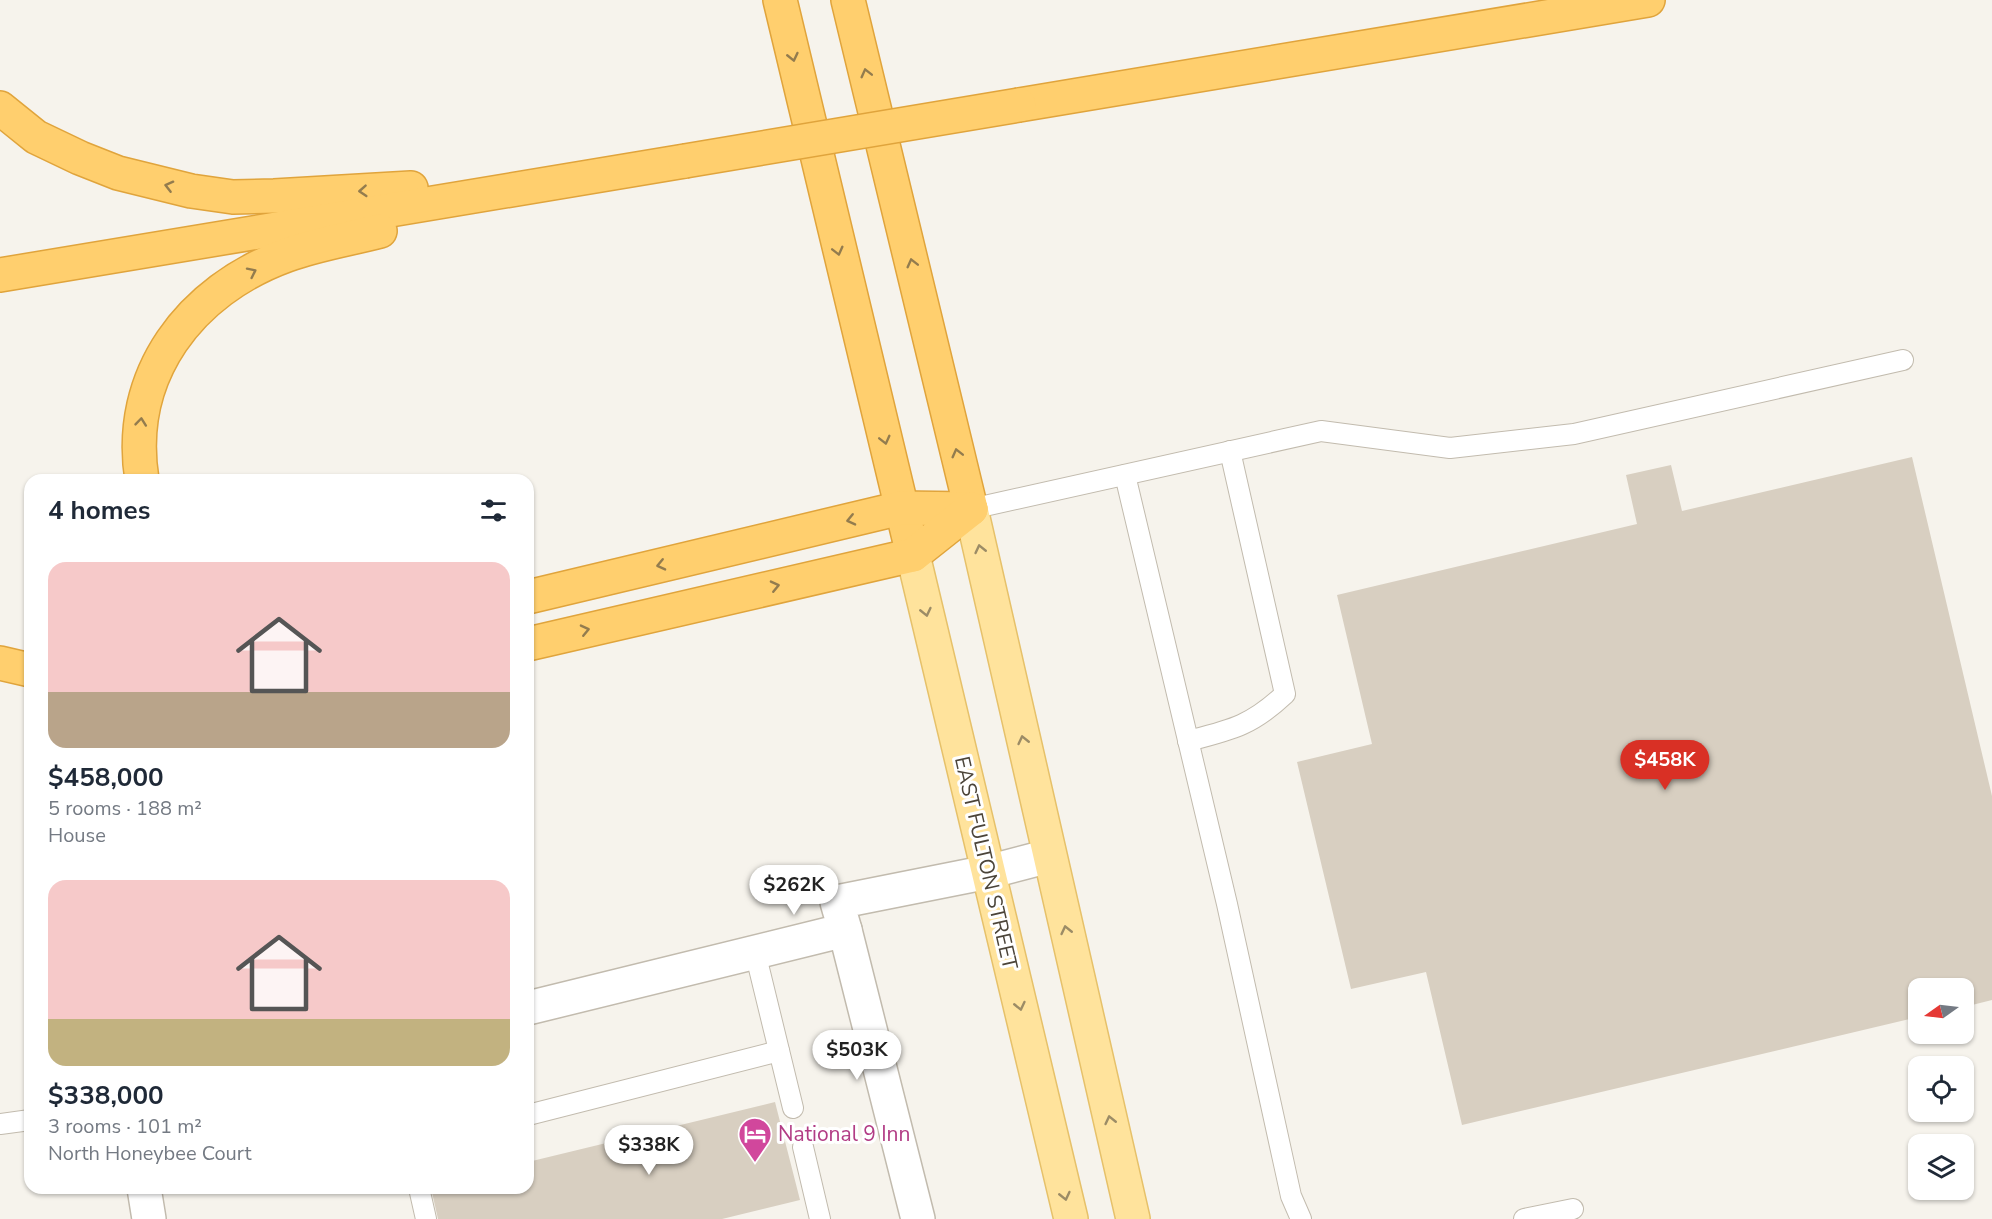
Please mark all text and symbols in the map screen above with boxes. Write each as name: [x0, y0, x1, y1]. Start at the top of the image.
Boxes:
one-way arrow: [785, 52, 798, 62]
one-way arrow: [860, 69, 873, 79]
one-way arrow: [164, 180, 174, 193]
one-way arrow: [359, 184, 368, 197]
one-way arrow: [831, 245, 844, 255]
one-way arrow: [906, 258, 919, 268]
one-way arrow: [246, 267, 257, 279]
one-way arrow: [134, 417, 146, 426]
one-way arrow: [878, 435, 891, 445]
one-way arrow: [952, 448, 965, 458]
text: 4 homes: [48, 493, 150, 528]
icon: filters: [477, 494, 510, 527]
one-way arrow: [846, 513, 856, 526]
one-way arrow: [975, 545, 988, 555]
one-way arrow: [656, 558, 666, 571]
one-way arrow: [770, 581, 780, 594]
icon: home: [225, 601, 333, 709]
one-way arrow: [919, 607, 932, 617]
one-way arrow: [580, 625, 590, 638]
one-way arrow: [1018, 735, 1031, 745]
pin: $458K: [1623, 740, 1707, 791]
text: $458K: [1634, 746, 1696, 773]
street label: EAST FULTON STREET: [948, 754, 1024, 973]
text: $458,000: [48, 760, 164, 795]
text: 5 rooms · 188 m²: [48, 795, 202, 822]
text: House: [48, 822, 106, 849]
pin: $262K: [752, 865, 836, 916]
text: $262K: [763, 871, 825, 898]
icon: home: [225, 919, 333, 1027]
one-way arrow: [1061, 925, 1074, 935]
north arrow: [1908, 978, 1974, 1044]
map controls: [1908, 978, 1974, 1200]
one-way arrow: [1013, 1001, 1026, 1011]
pin: $503K: [815, 1030, 899, 1081]
text: $503K: [826, 1036, 888, 1063]
button: locate: [1908, 1056, 1974, 1122]
text: $338,000: [48, 1078, 164, 1113]
text: 3 rooms · 101 m²: [48, 1113, 202, 1140]
one-way arrow: [1105, 1115, 1118, 1125]
hotel icon: National 9 Inn: [737, 1116, 773, 1163]
place label: National 9 Inn: [778, 1120, 910, 1148]
pin: $338K: [607, 1125, 691, 1176]
text: $338K: [618, 1131, 680, 1158]
button: layers: [1908, 1134, 1974, 1200]
text: North Honeybee Court: [48, 1140, 251, 1167]
one-way arrow: [1058, 1191, 1071, 1201]

